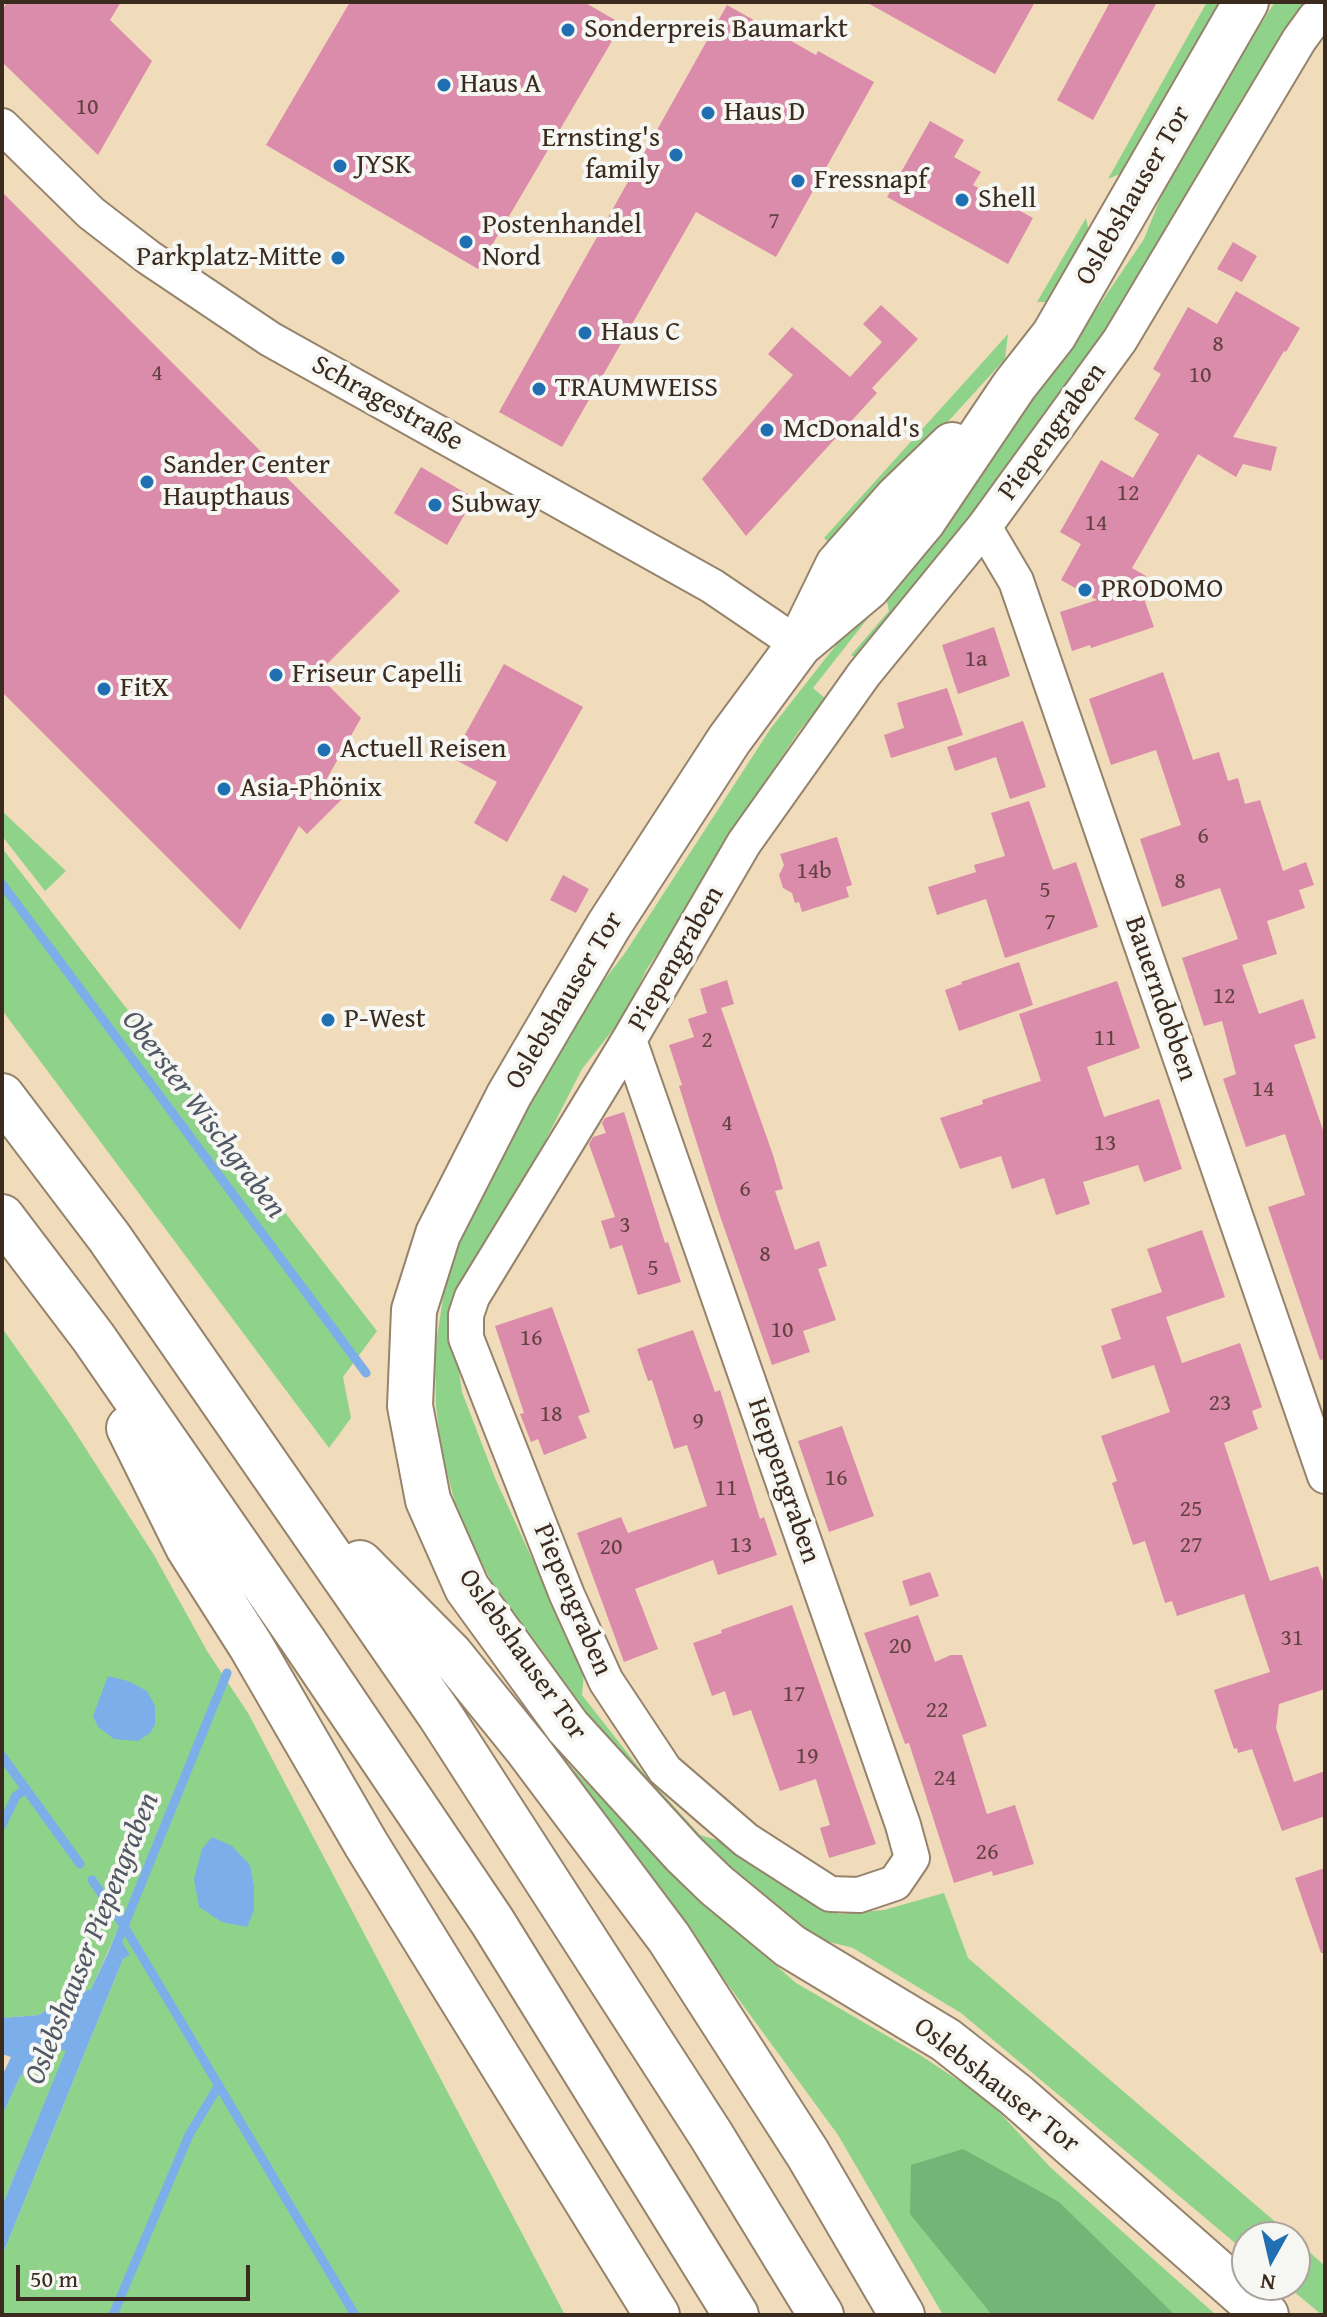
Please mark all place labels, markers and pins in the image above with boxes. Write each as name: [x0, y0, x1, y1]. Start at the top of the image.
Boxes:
place label: Sonderpreis Baumarkt: [584, 13, 848, 47]
marker: Sonderpreis Baumarkt: [559, 21, 577, 39]
place label: Haus A: [460, 68, 541, 102]
marker: Haus A: [435, 76, 453, 94]
place label: Haus D: [724, 96, 805, 130]
marker: Haus D: [699, 104, 717, 122]
place label: Ernsting's family: [542, 122, 660, 188]
marker: Ernsting's family: [667, 146, 685, 164]
place label: JYSK: [356, 149, 411, 183]
marker: JYSK: [331, 157, 349, 175]
place label: Fressnapf: [814, 164, 927, 198]
marker: Fressnapf: [789, 172, 807, 190]
place label: Shell: [978, 183, 1036, 217]
marker: Shell: [953, 191, 971, 209]
place label: Postenhandel Nord: [482, 209, 642, 275]
marker: Postenhandel Nord: [457, 233, 475, 251]
place label: Parkplatz-Mitte: [136, 241, 322, 275]
marker: Parkplatz-Mitte: [329, 249, 347, 267]
place label: Haus C: [601, 316, 680, 350]
marker: Haus C: [576, 324, 594, 342]
place label: TRAUMWEISS: [555, 372, 718, 406]
marker: TRAUMWEISS: [530, 380, 548, 398]
place label: McDonald's: [783, 413, 920, 447]
marker: McDonald's: [758, 421, 776, 439]
place label: Sander Center Haupthaus: [163, 449, 330, 515]
marker: Sander Center Haupthaus: [138, 473, 156, 491]
place label: Subway: [451, 488, 541, 522]
marker: Subway: [426, 496, 444, 514]
place label: PRODOMO: [1101, 573, 1223, 607]
marker: PRODOMO: [1076, 581, 1094, 599]
place label: Friseur Capelli: [292, 658, 462, 692]
marker: Friseur Capelli: [267, 666, 285, 684]
place label: FitX: [120, 672, 169, 706]
marker: FitX: [95, 680, 113, 698]
place label: Actuell Reisen: [340, 733, 507, 767]
marker: Actuell Reisen: [315, 741, 333, 759]
place label: Asia-Phönix: [240, 772, 382, 806]
marker: Asia-Phönix: [215, 780, 233, 798]
place label: P-West: [344, 1003, 426, 1037]
marker: P-West: [319, 1011, 337, 1029]

